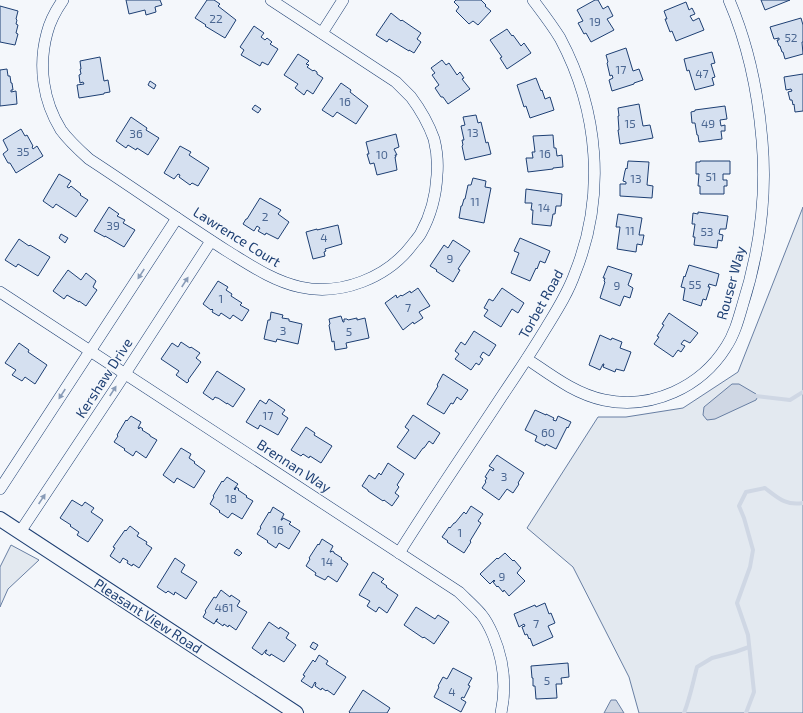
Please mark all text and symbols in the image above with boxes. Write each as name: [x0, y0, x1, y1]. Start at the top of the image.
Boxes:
house number: 22: [209, 11, 223, 25]
house number: 19: [589, 14, 601, 28]
house number: 52: [784, 30, 798, 44]
house number: 17: [616, 62, 626, 76]
house number: 47: [695, 66, 709, 80]
house number: 16: [339, 94, 351, 108]
house number: 15: [624, 116, 636, 130]
house number: 49: [701, 116, 715, 130]
house number: 13: [467, 125, 479, 139]
house number: 36: [129, 126, 143, 140]
house number: 35: [16, 144, 30, 158]
house number: 16: [539, 146, 551, 160]
house number: 10: [376, 147, 388, 161]
house number: 51: [705, 169, 717, 183]
house number: 13: [630, 171, 642, 185]
house number: 11: [470, 194, 480, 208]
house number: 14: [538, 200, 550, 214]
street label: Lawrence Court: [190, 203, 284, 270]
house number: 2: [262, 209, 269, 223]
house number: 39: [106, 218, 120, 232]
house number: 11: [625, 223, 635, 237]
house number: 53: [700, 224, 714, 238]
house number: 4: [320, 230, 328, 244]
street label: Rouser Way: [713, 244, 749, 322]
house number: 9: [447, 251, 454, 265]
street label: Torbet Road: [515, 266, 566, 341]
one-way arrow: [137, 268, 144, 280]
one-way arrow: [181, 277, 189, 287]
house number: 55: [689, 277, 701, 291]
house number: 9: [614, 278, 621, 292]
house number: 1: [219, 291, 223, 305]
house number: 7: [405, 300, 411, 314]
house number: 3: [280, 323, 286, 337]
house number: 5: [346, 324, 352, 338]
street label: Kershaw Drive: [71, 335, 136, 421]
one-way arrow: [110, 385, 117, 397]
one-way arrow: [58, 389, 66, 400]
house number: 17: [263, 408, 273, 422]
house number: 60: [541, 425, 555, 439]
street label: Brennan Way: [254, 435, 335, 496]
house number: 3: [501, 469, 507, 483]
house number: 18: [225, 491, 237, 505]
one-way arrow: [38, 493, 45, 505]
house number: 16: [272, 522, 284, 536]
house number: 1: [458, 525, 462, 539]
house number: 14: [321, 554, 333, 568]
house number: 9: [499, 569, 506, 583]
street label: Pleasant View Road: [91, 574, 205, 657]
house number: 461: [214, 600, 234, 614]
house number: 7: [533, 616, 539, 630]
house number: 5: [544, 673, 550, 687]
house number: 4: [448, 684, 456, 698]

